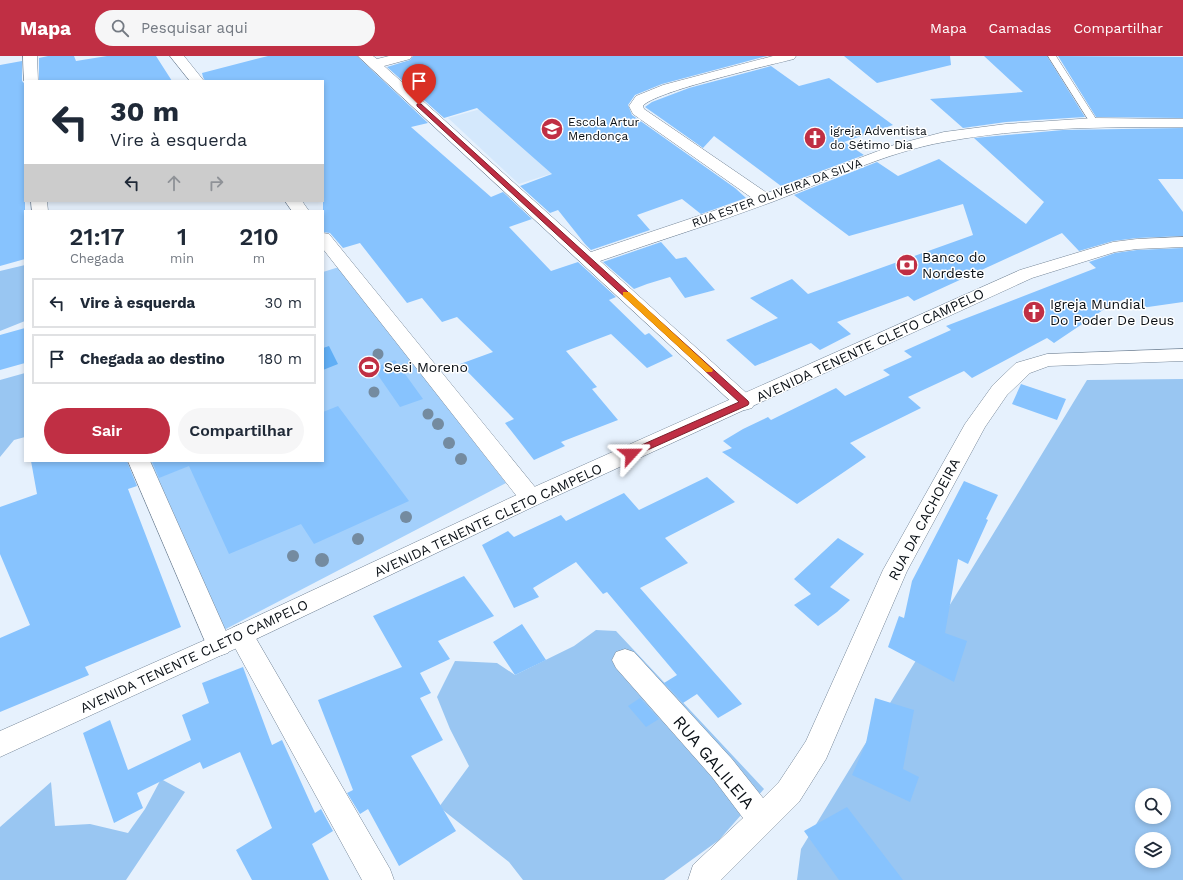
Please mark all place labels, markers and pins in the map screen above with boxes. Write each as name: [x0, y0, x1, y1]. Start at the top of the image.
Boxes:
pin: [402, 64, 436, 105]
place label: Escola Artur Mendonça: [568, 115, 640, 143]
school or university icon: Escola Artur Mendonça: [539, 116, 565, 142]
place label: igreja Adventista do Sétimo Dia: [830, 124, 927, 152]
church icon: igreja Adventista do Sétimo Dia: [802, 125, 828, 151]
place label: Banco do Nordeste: [922, 249, 986, 281]
bank icon: Banco do Nordeste: [894, 252, 920, 278]
place label: Igreja Mundial Do Poder De Deus: [1050, 296, 1174, 328]
church icon: Igreja Mundial Do Poder De Deus: [1021, 299, 1047, 325]
sports icon: Sesi Moreno: [356, 354, 382, 380]
place label: Sesi Moreno: [384, 359, 468, 375]

